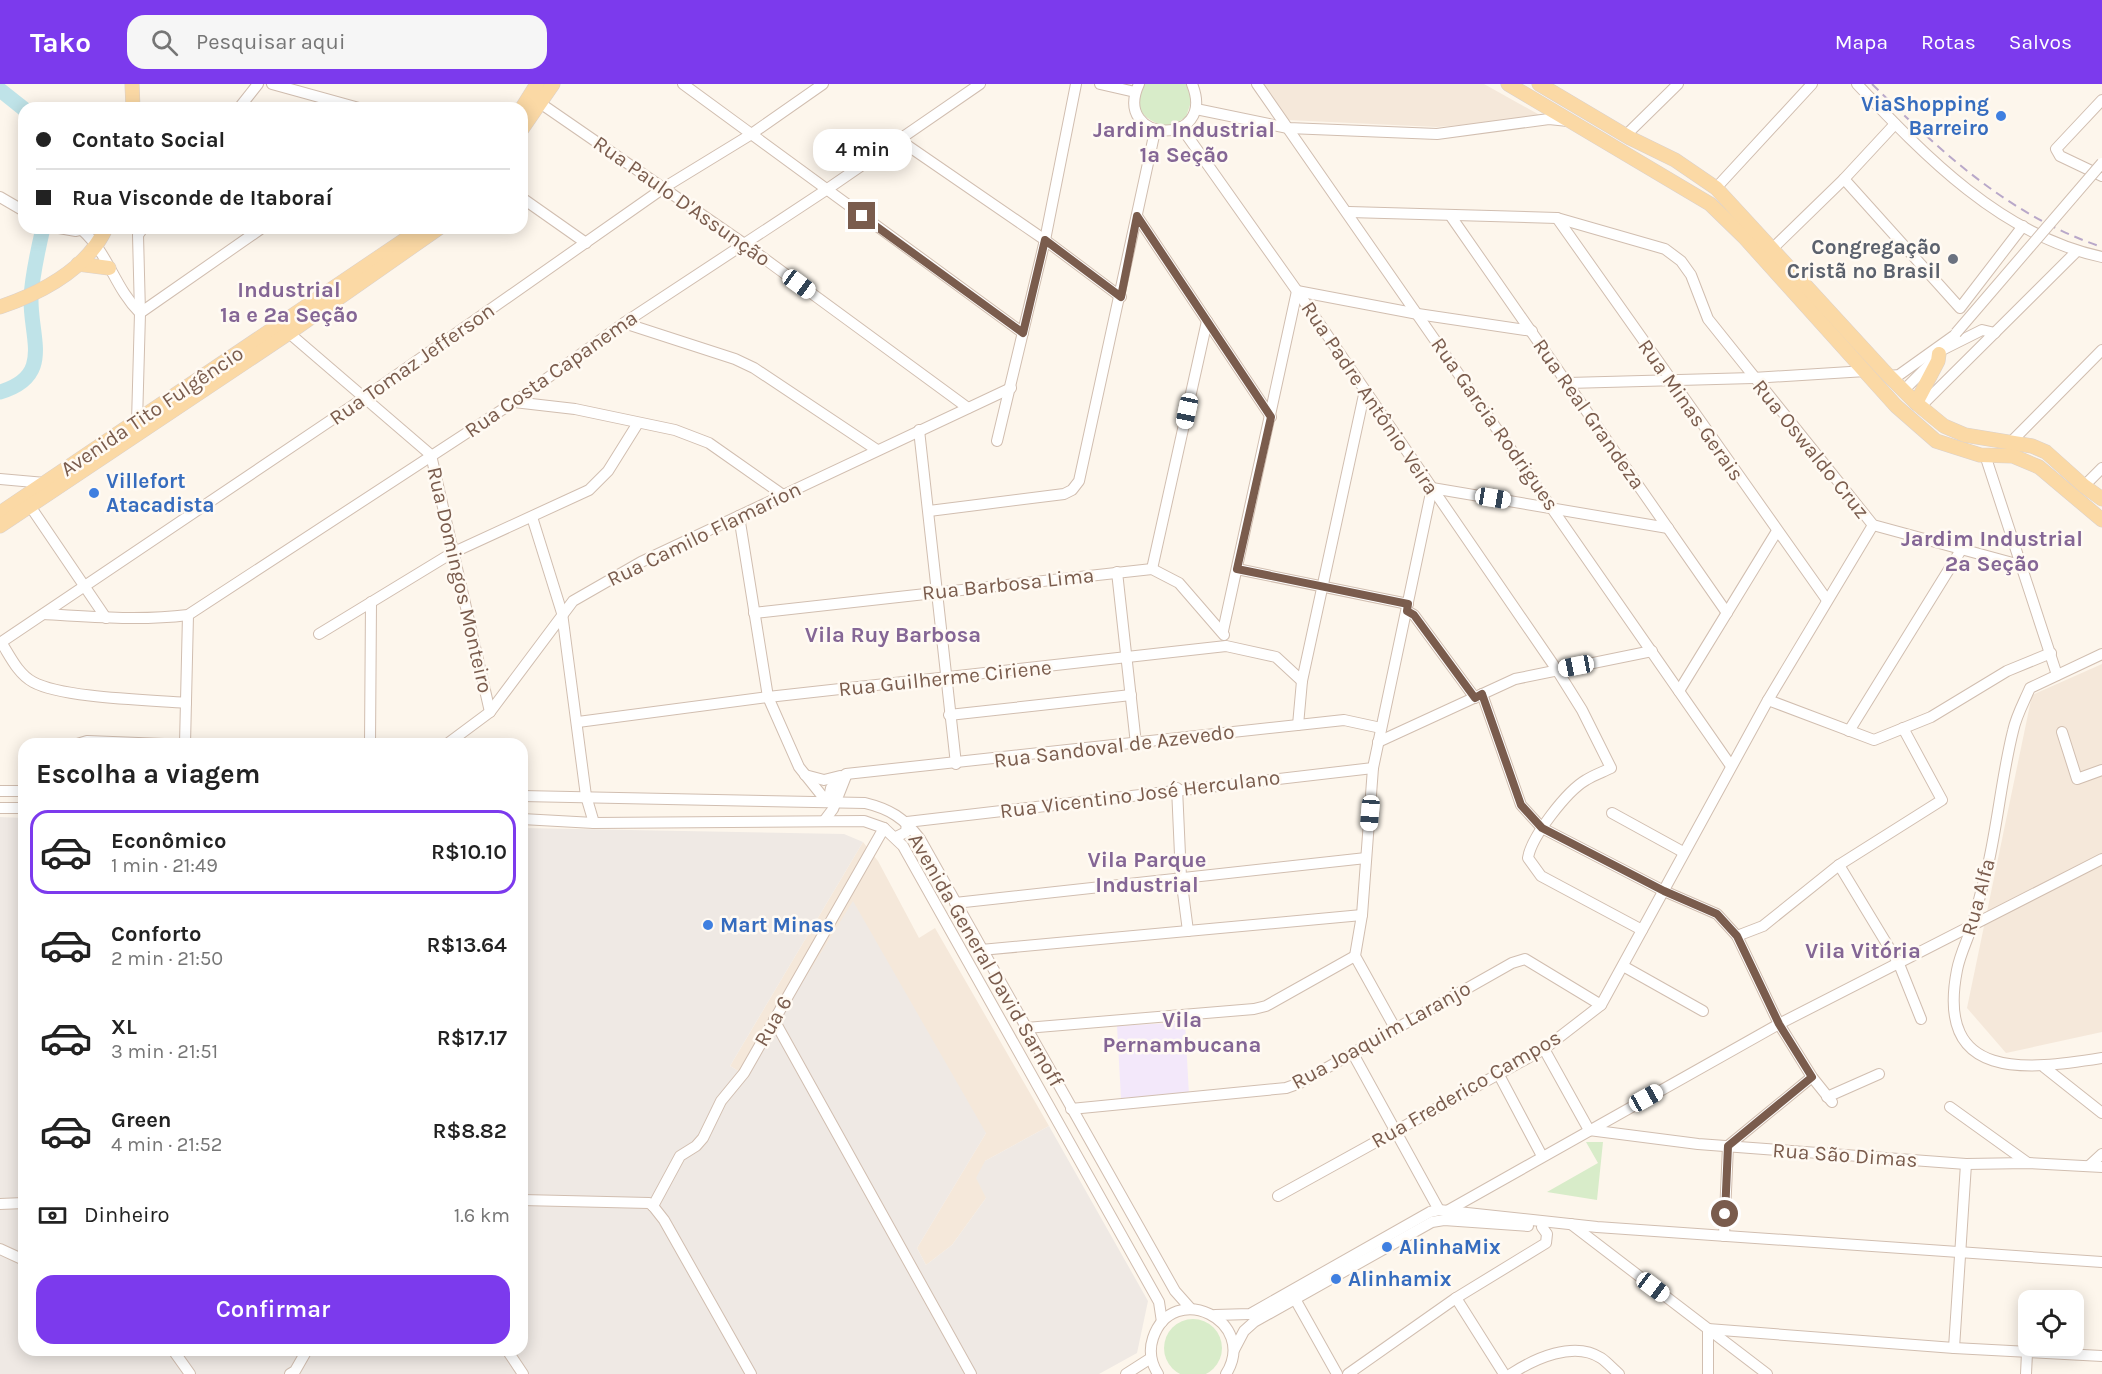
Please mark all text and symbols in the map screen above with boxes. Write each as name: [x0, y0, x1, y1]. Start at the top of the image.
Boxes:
search box: [127, 15, 547, 69]
text: Tako: [30, 26, 91, 59]
icon: search: [148, 26, 181, 59]
text: Pesquisar aqui: [196, 29, 345, 55]
text: Mapa: [1835, 30, 1888, 54]
text: Rotas: [1921, 30, 1976, 54]
text: Salvos: [2009, 30, 2072, 54]
place label: ViaShopping Barreiro: [1861, 92, 1989, 140]
marker: ViaShopping Barreiro: [1994, 109, 2008, 123]
district label: Jardim Industrial 1ª Seção: [1093, 117, 1275, 168]
text: Contato Social: [72, 127, 225, 153]
callout: 4 min: [812, 129, 912, 171]
street label: Rua Paulo D'Assunção: [589, 131, 775, 271]
text: 4 min: [835, 138, 890, 161]
text: Rua Visconde de Itaboraí: [72, 185, 333, 211]
route end: [848, 202, 875, 229]
place label: Congregação Cristã no Brasil: [1787, 235, 1941, 283]
marker: Congregação Cristã no Brasil: [1946, 252, 1960, 266]
car: [779, 266, 819, 302]
district label: Industrial 1ª e 2ª Seção: [220, 277, 358, 328]
street label: Rua Padre Antônio Veira: [1296, 297, 1444, 499]
street label: Rua Tomaz Jefferson: [325, 298, 499, 430]
street label: Rua Costa Capanema: [460, 305, 642, 443]
street label: Rua Garcia Rodrigues: [1426, 333, 1564, 515]
street label: Rua Real Grandeza: [1528, 334, 1650, 494]
street label: Rua Minas Gerais: [1633, 335, 1749, 485]
street label: Avenida Tito Fulgêncio: [56, 341, 248, 481]
street label: Rua Oswaldo Cruz: [1748, 375, 1874, 523]
car: [1174, 392, 1200, 430]
street label: Rua Domingos Monteiro: [422, 465, 498, 695]
place label: Villefort Atacadista: [106, 469, 215, 517]
street label: Rua Camilo Flamarion: [603, 477, 805, 591]
marker: Villefort Atacadista: [87, 486, 101, 500]
car: [1474, 486, 1512, 510]
district label: Jardim Industrial 2ª Seção: [1901, 526, 2083, 577]
street label: Rua Barbosa Lima: [921, 563, 1095, 605]
district label: Vila Ruy Barbosa: [805, 622, 981, 648]
car: [1557, 654, 1595, 678]
street label: Rua Guilherme Ciriene: [837, 655, 1053, 701]
street label: Rua Sandoval de Azevedo: [992, 719, 1236, 773]
text: Escolha a viagem: [36, 758, 260, 790]
street label: Rua Vicentino José Herculano: [999, 765, 1281, 823]
car: [1359, 794, 1381, 832]
icon: car: [39, 825, 93, 879]
text: Econômico: [111, 828, 226, 854]
street label: Avenida General David Sarnoff: [903, 829, 1069, 1092]
text: R$10.10: [431, 839, 507, 865]
district label: Vila Parque Industrial: [1088, 847, 1206, 898]
text: 1 min · 21:49: [111, 854, 218, 877]
street label: Rua Alfa: [1956, 856, 2000, 938]
place label: Mart Minas: [720, 913, 834, 937]
icon: car: [39, 918, 93, 972]
marker: Mart Minas: [701, 918, 715, 932]
text: Conforto: [111, 921, 201, 947]
text: R$13.64: [427, 932, 507, 958]
district label: Vila Vitória: [1805, 938, 1921, 964]
text: 2 min · 21:50: [111, 947, 223, 970]
street label: Rua Joaquim Laranjo: [1287, 976, 1475, 1094]
street label: Rua 6: [749, 992, 797, 1050]
district label: Vila Pernambucana: [1103, 1007, 1261, 1058]
icon: car: [39, 1011, 93, 1065]
text: XL: [111, 1014, 137, 1040]
text: R$17.17: [437, 1025, 507, 1051]
street label: Rua Frederico Campos: [1367, 1025, 1565, 1153]
text: 3 min · 21:51: [111, 1040, 218, 1063]
car: [1626, 1081, 1666, 1115]
icon: car: [39, 1104, 93, 1158]
text: Green: [111, 1107, 172, 1133]
text: R$8.82: [433, 1118, 507, 1144]
text: 4 min · 21:52: [111, 1133, 222, 1156]
street label: Rua São Dimas: [1772, 1138, 1918, 1172]
icon: cash: [36, 1199, 69, 1232]
route start: [1711, 1200, 1738, 1227]
text: Dinheiro: [84, 1202, 169, 1228]
text: 1.6 km: [454, 1204, 510, 1227]
place label: AlinhaMix: [1399, 1235, 1501, 1259]
marker: AlinhaMix: [1380, 1240, 1394, 1254]
place label: Alinhamix: [1348, 1267, 1452, 1291]
car: [1633, 1269, 1673, 1305]
marker: Alinhamix: [1329, 1272, 1343, 1286]
button: Confirmar: [36, 1275, 510, 1344]
map controls: [2018, 1290, 2084, 1356]
button: locate: [2018, 1290, 2084, 1356]

